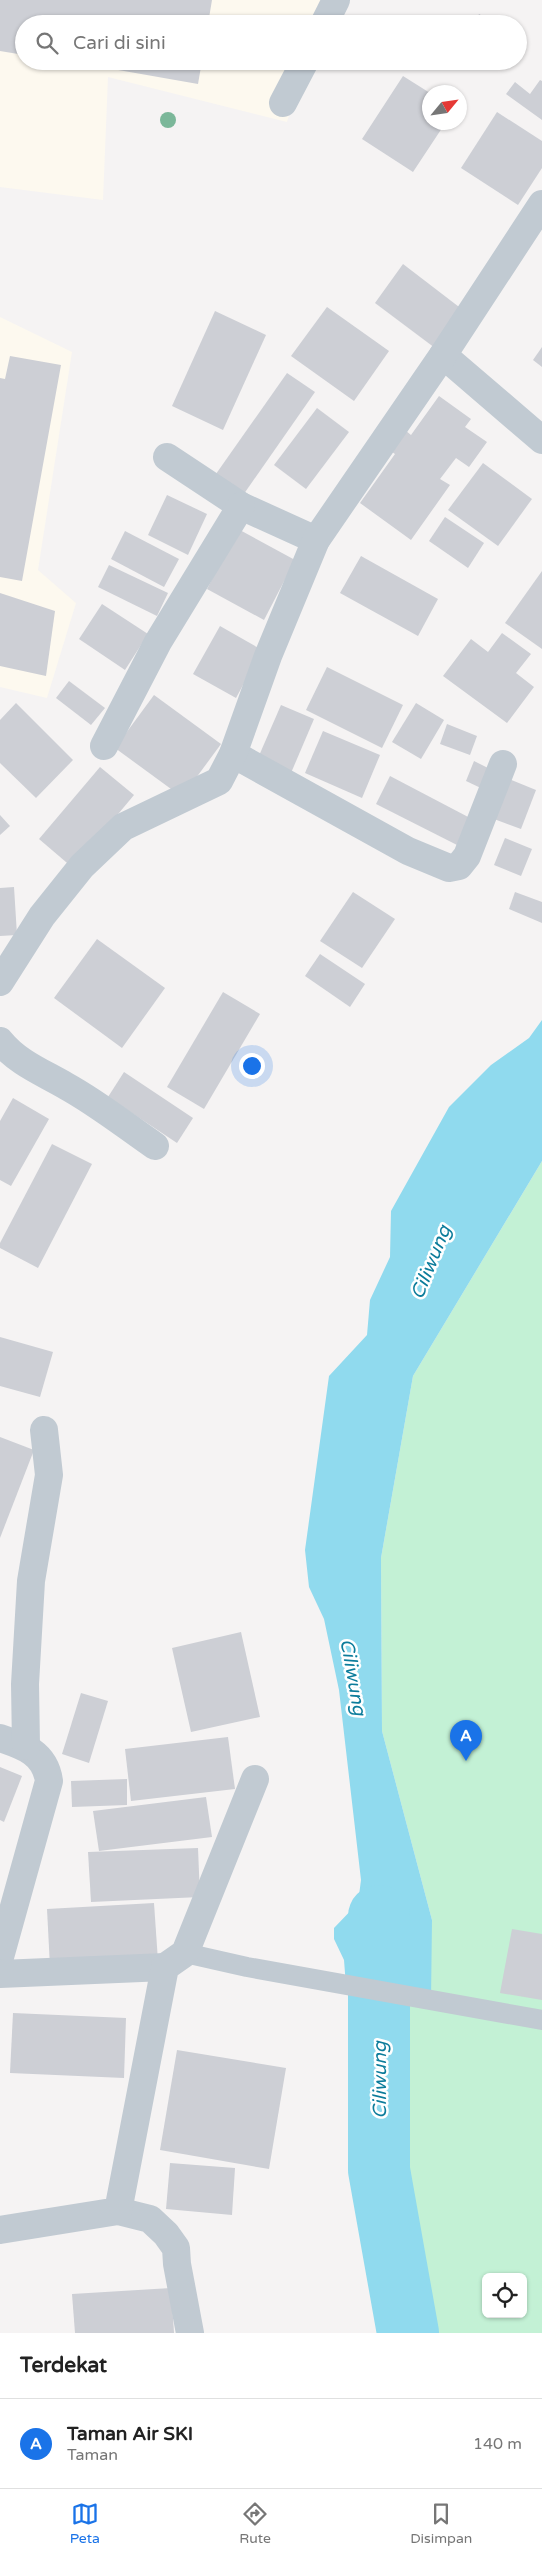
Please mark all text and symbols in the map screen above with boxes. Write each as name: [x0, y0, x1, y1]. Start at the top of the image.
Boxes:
search box: [15, 15, 527, 70]
icon: search: [33, 29, 61, 57]
text: Cari di sini: [73, 32, 166, 54]
north arrow: [422, 85, 467, 130]
your location: [239, 1053, 265, 1079]
water label: Ciliwung: [406, 1221, 456, 1302]
water label: Ciliwung: [335, 1637, 371, 1718]
pin: A: [450, 1720, 482, 1761]
water label: Ciliwung: [369, 2040, 391, 2119]
map controls: [482, 2273, 527, 2318]
button: locate: [482, 2273, 527, 2318]
text: Terdekat: [20, 2353, 107, 2378]
text: Taman Air SKI: [67, 2423, 193, 2445]
text: A: [30, 2434, 42, 2454]
text: 140 m: [473, 2434, 522, 2454]
text: Taman: [67, 2445, 118, 2465]
tab: Peta: [70, 2500, 100, 2547]
tab: Rute: [239, 2500, 271, 2547]
tab: Disimpan: [410, 2500, 472, 2547]

